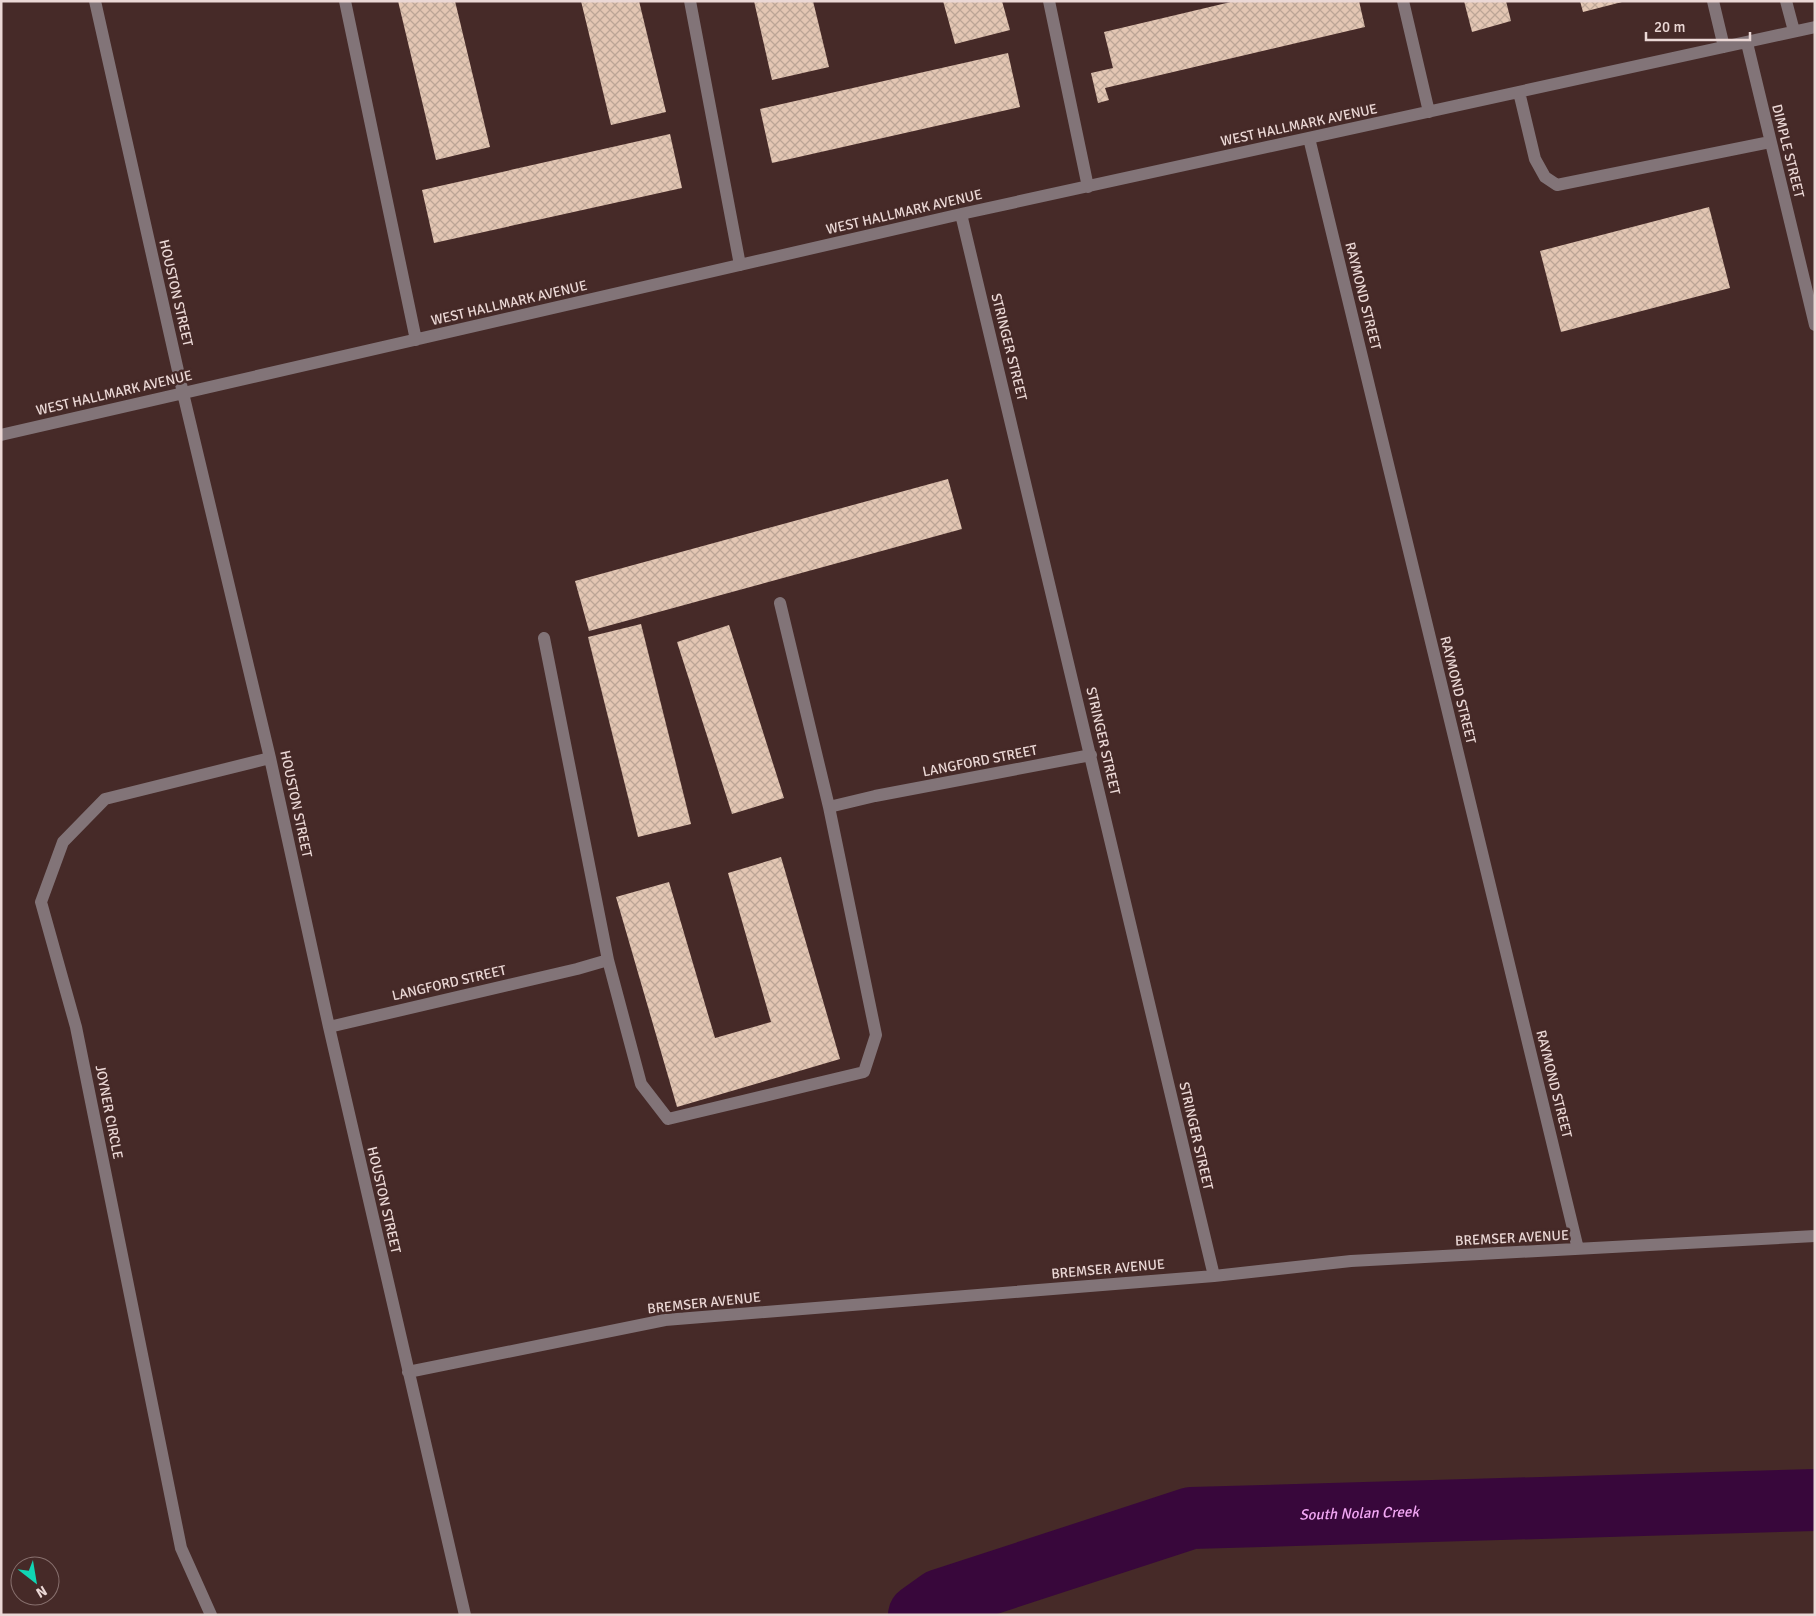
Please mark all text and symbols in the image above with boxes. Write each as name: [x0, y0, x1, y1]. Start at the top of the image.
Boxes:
scale bar: [1646, 10, 1750, 42]
text: 20 m: [1654, 18, 1685, 36]
street label: WEST HALLMARK AVENUE: [1219, 100, 1379, 150]
street label: DIMPLE STREET: [1768, 102, 1808, 200]
street label: WEST HALLMARK AVENUE: [824, 186, 984, 238]
street label: HOUSTON STREET: [155, 238, 197, 348]
street label: RAYMOND STREET: [1341, 240, 1385, 352]
street label: WEST HALLMARK AVENUE: [429, 277, 589, 329]
street label: STRINGER STREET: [987, 291, 1031, 403]
street label: WEST HALLMARK AVENUE: [34, 367, 194, 419]
street label: RAYMOND STREET: [1436, 634, 1480, 746]
street label: STRINGER STREET: [1082, 685, 1124, 797]
street label: LANGFORD STREET: [921, 742, 1039, 780]
street label: HOUSTON STREET: [276, 749, 316, 859]
street label: LANGFORD STREET: [390, 962, 508, 1004]
street label: RAYMOND STREET: [1532, 1028, 1576, 1140]
street label: JOYNER CIRCLE: [92, 1064, 126, 1161]
street label: STRINGER STREET: [1175, 1080, 1217, 1192]
street label: HOUSTON STREET: [363, 1145, 405, 1255]
street label: BREMSER AVENUE: [1455, 1227, 1569, 1249]
street label: BREMSER AVENUE: [1051, 1256, 1166, 1282]
street label: BREMSER AVENUE: [646, 1289, 762, 1317]
water label: South Nolan Creek: [1299, 1502, 1421, 1524]
north arrow: [10, 1556, 60, 1606]
text: N: [33, 1582, 50, 1602]

